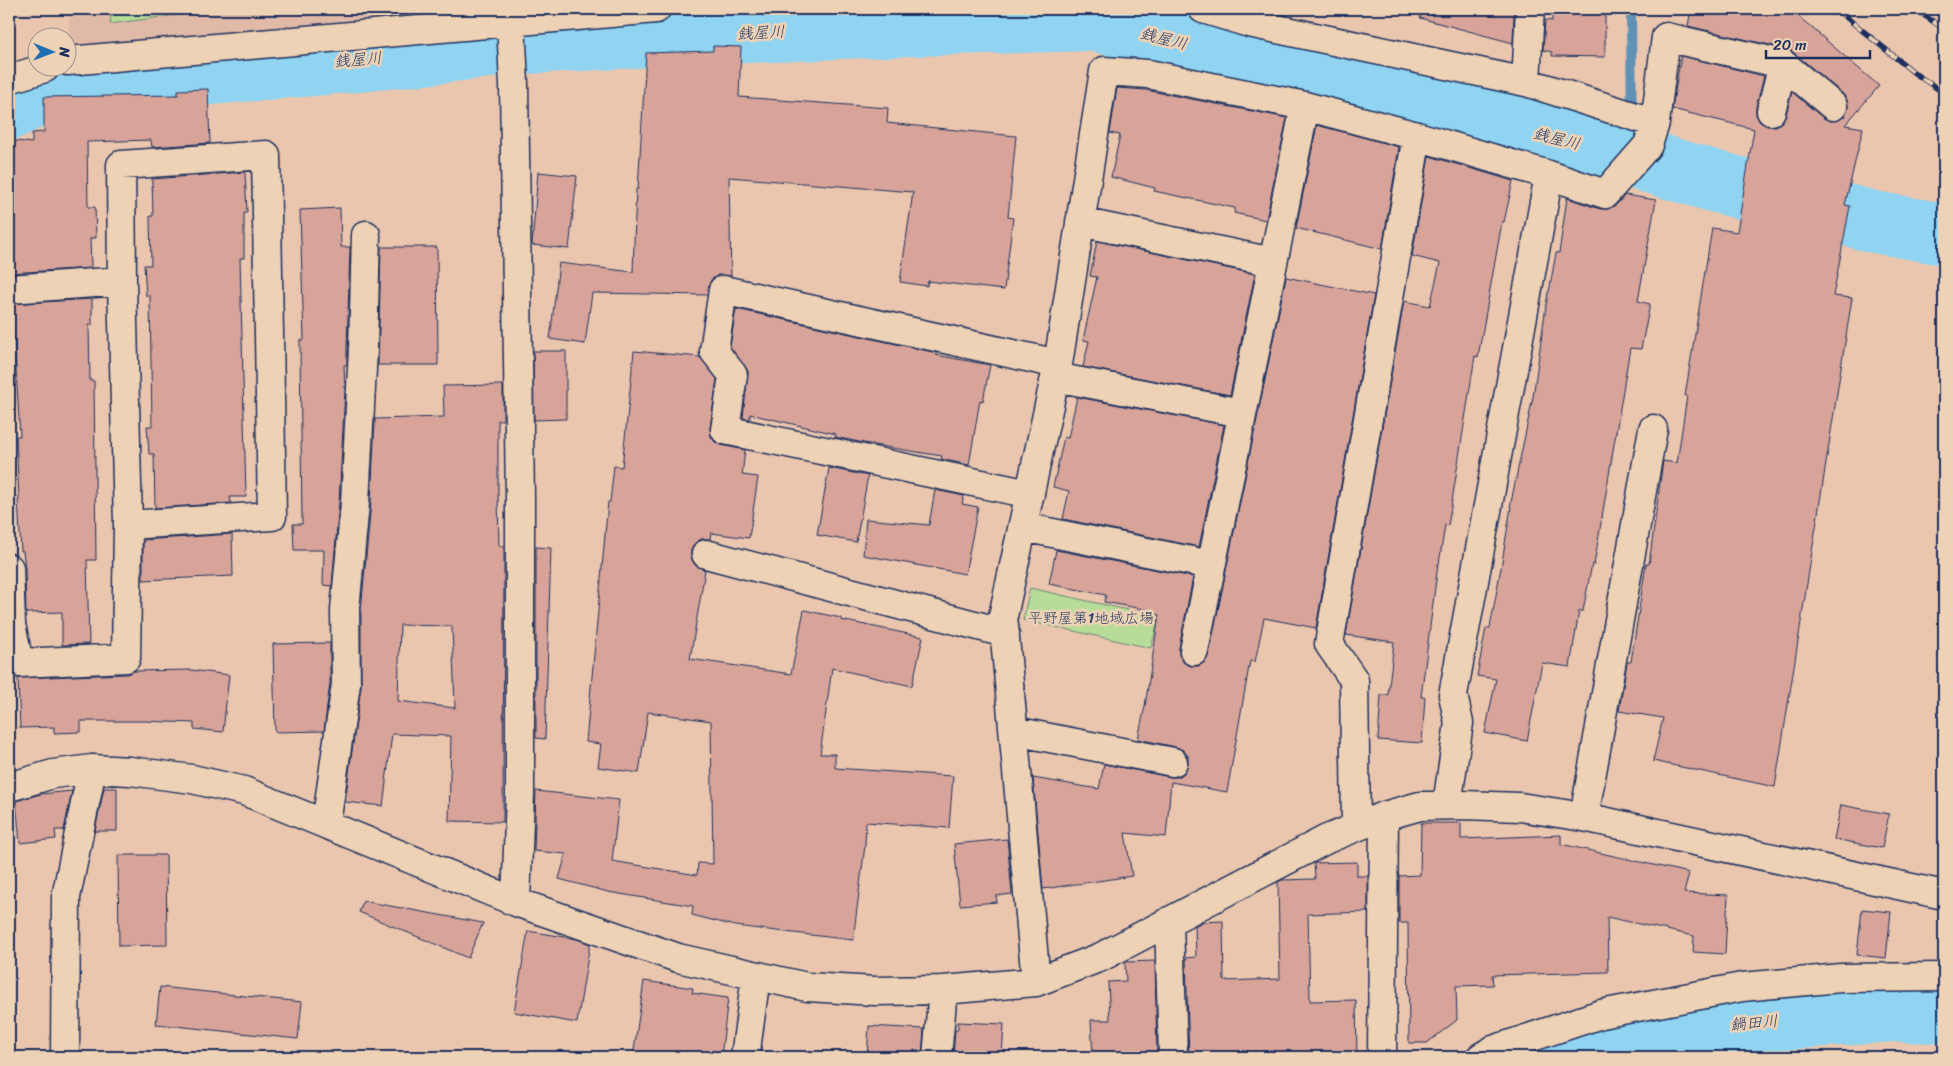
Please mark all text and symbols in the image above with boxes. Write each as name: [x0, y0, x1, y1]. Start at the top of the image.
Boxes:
water label: 銭屋川: [736, 17, 786, 48]
water label: 銭屋川: [1137, 19, 1191, 58]
north arrow: [28, 28, 78, 78]
scale bar: [1766, 28, 1869, 60]
text: 20 m: [1773, 32, 1807, 58]
water label: 銭屋川: [333, 43, 383, 76]
text: N: [52, 46, 77, 58]
water label: 銭屋川: [1530, 119, 1584, 158]
park label: 平野屋第1地域広場: [1028, 605, 1154, 631]
water label: 鍋田川: [1729, 1006, 1779, 1039]

